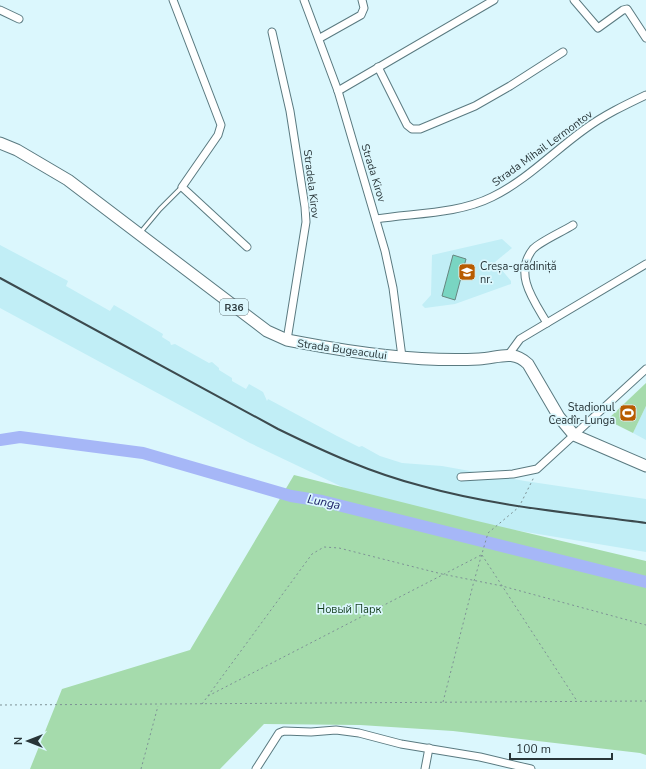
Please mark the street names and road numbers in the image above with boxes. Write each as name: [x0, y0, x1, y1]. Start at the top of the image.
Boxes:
street label: Strada Mihail Lermontov: [489, 107, 596, 190]
street label: Strada Kirov: [358, 142, 390, 205]
street label: Stradela Kirov: [300, 149, 323, 220]
road number: R36: [220, 299, 248, 315]
street label: Strada Bugeacului: [296, 336, 388, 363]

